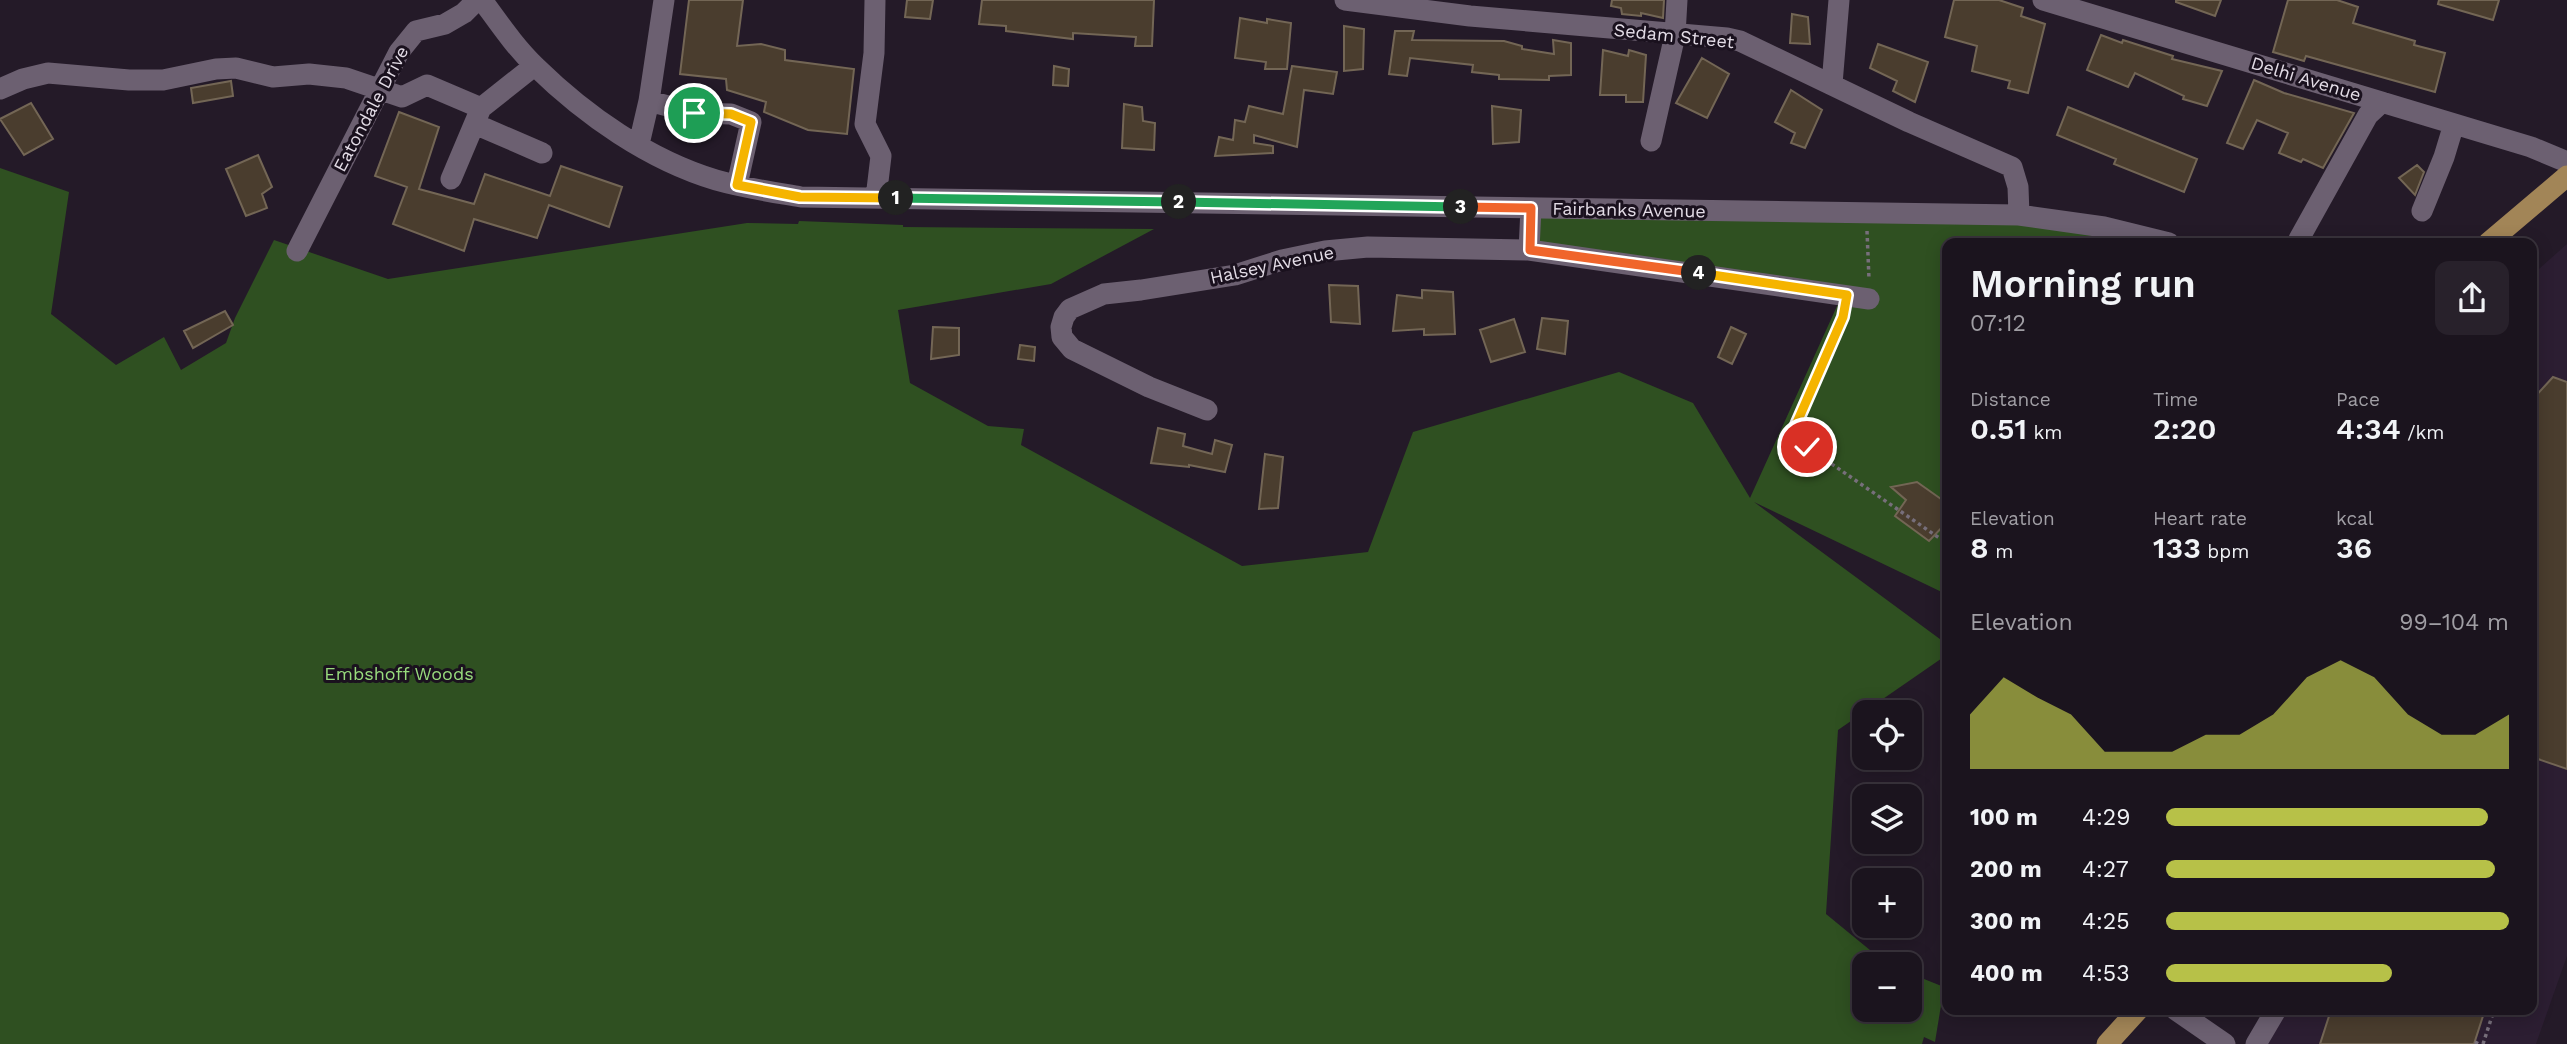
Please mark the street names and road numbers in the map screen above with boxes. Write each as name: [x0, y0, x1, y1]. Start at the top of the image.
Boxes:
street label: Sedam Street: [1613, 19, 1736, 52]
street label: Eatondale Drive: [329, 42, 412, 175]
street label: Delhi Avenue: [2249, 52, 2364, 105]
street label: Fairbanks Avenue: [1552, 198, 1706, 221]
street label: Halsey Avenue: [1208, 241, 1336, 288]

